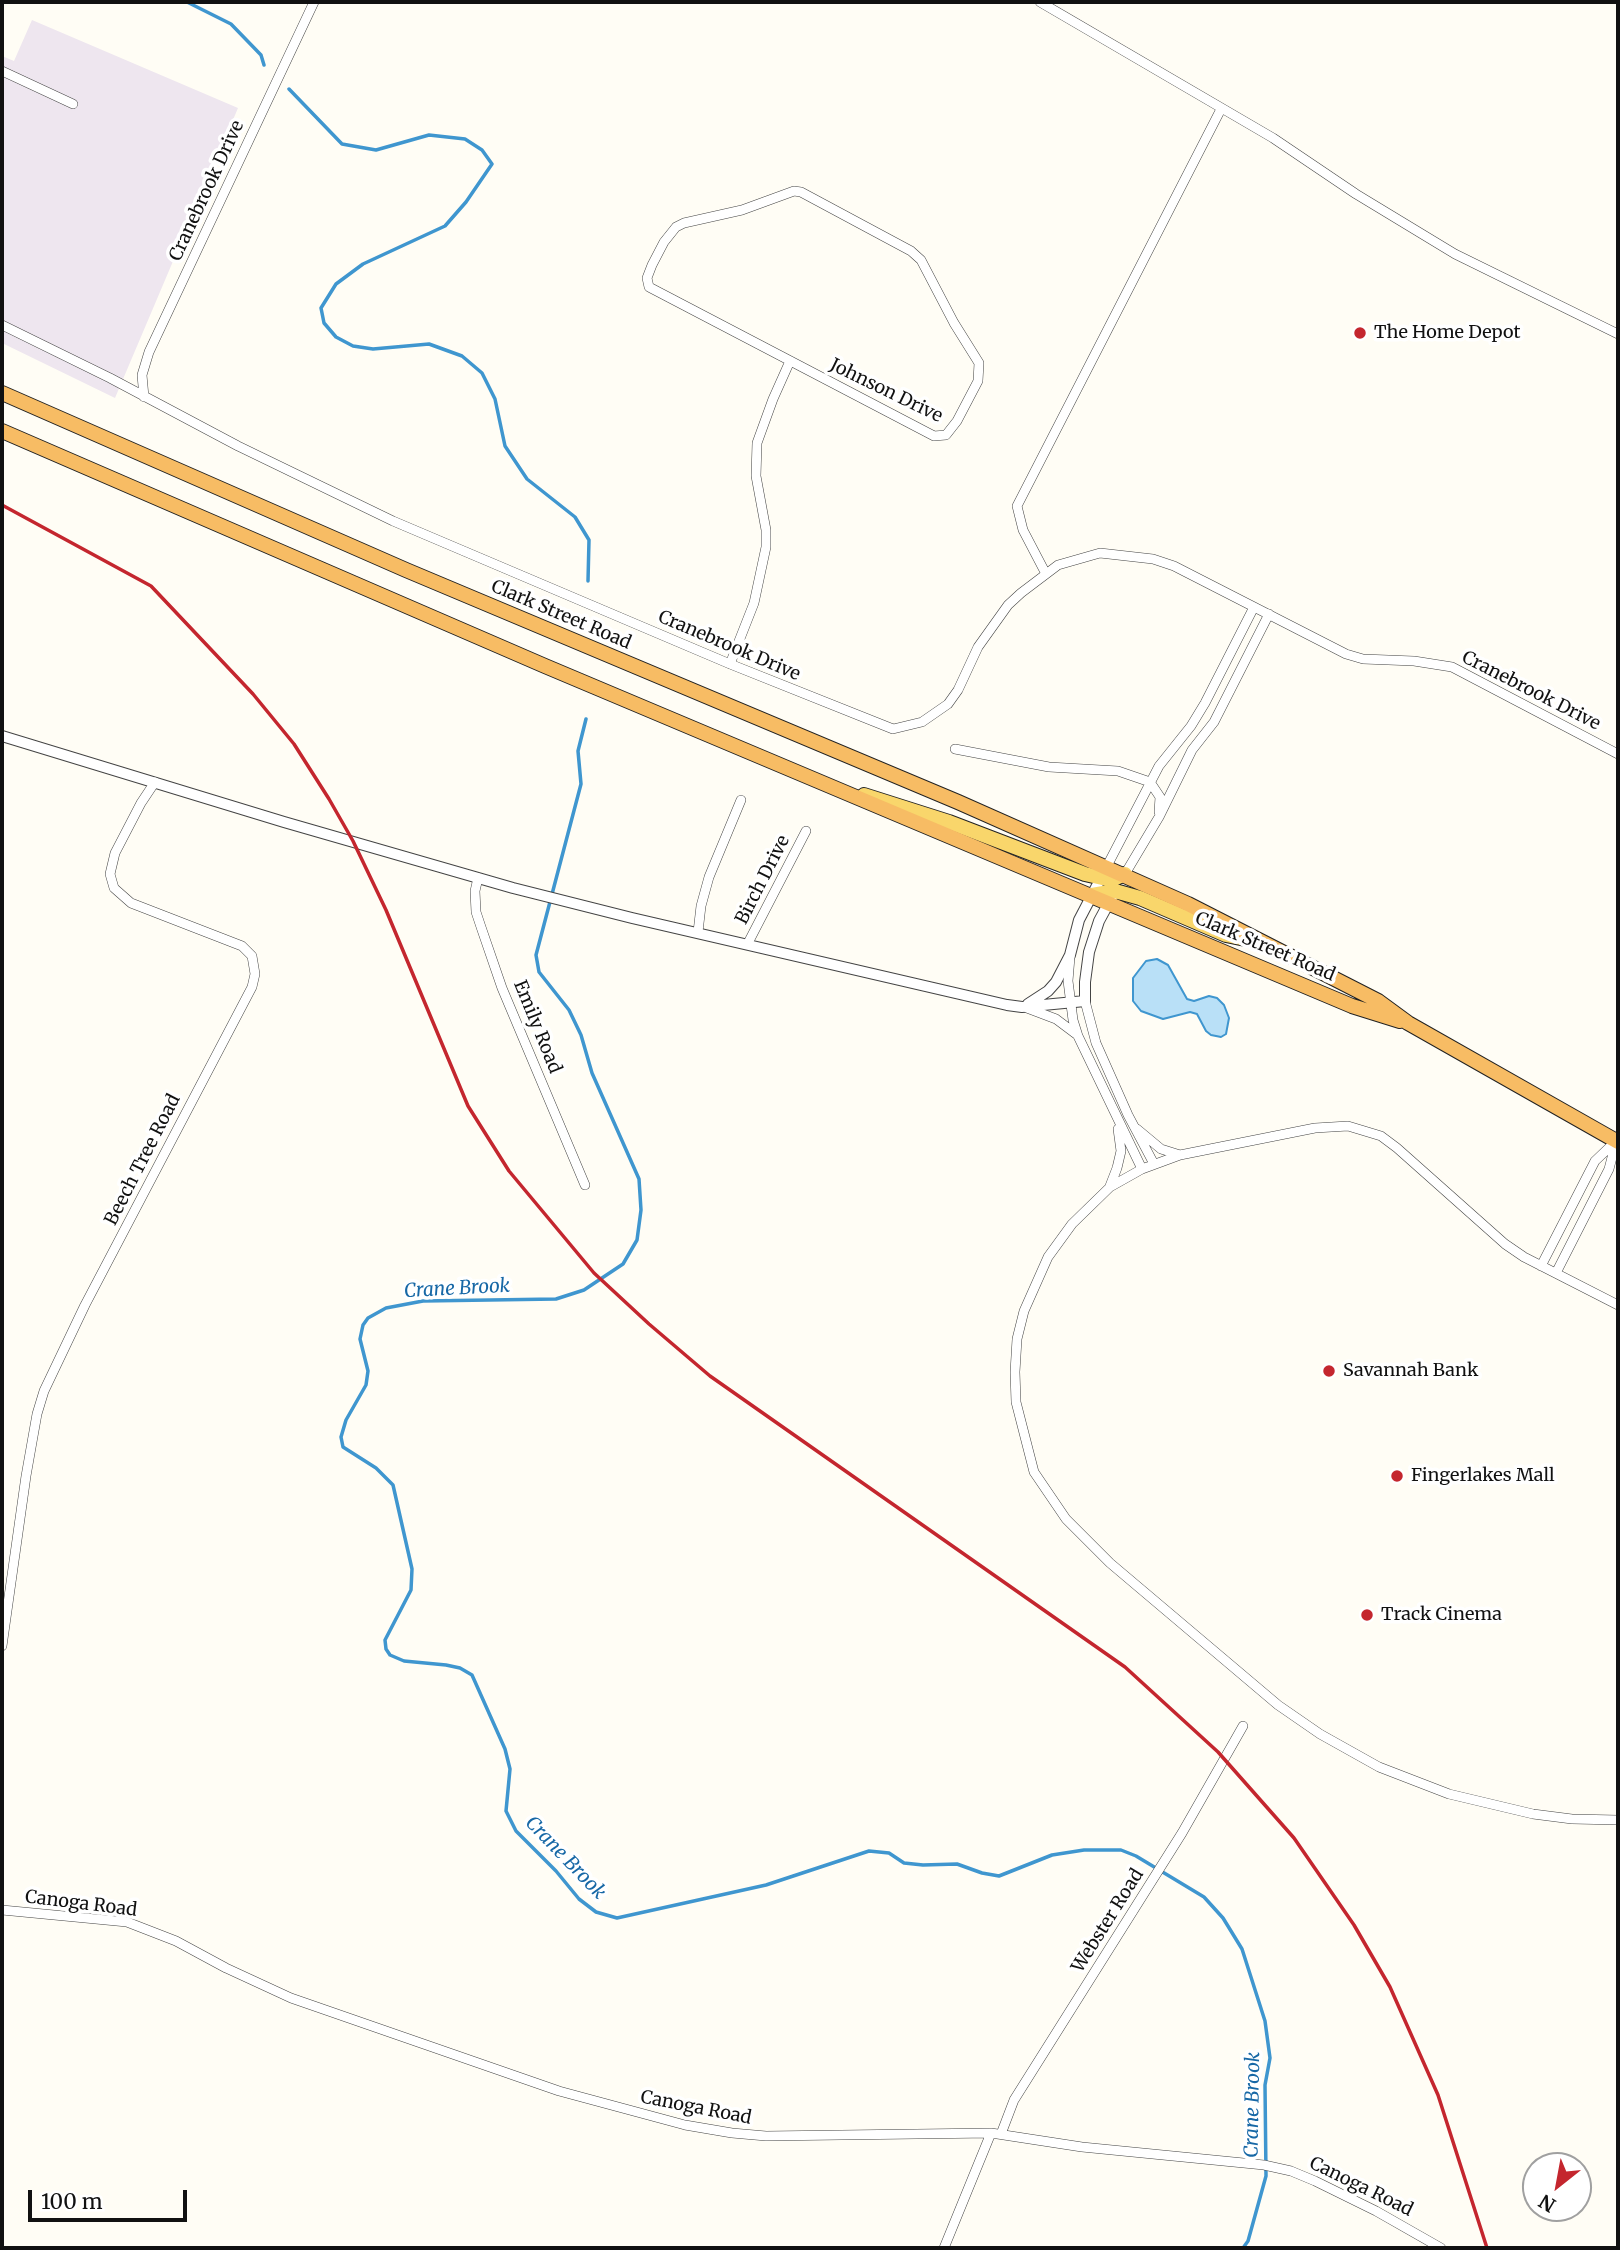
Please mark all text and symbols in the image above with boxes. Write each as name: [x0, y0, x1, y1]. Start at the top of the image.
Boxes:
street label: Cranebrook Drive: [165, 117, 249, 265]
place label: The Home Depot: [1374, 322, 1521, 344]
marker: The Home Depot: [1352, 325, 1368, 341]
street label: Johnson Drive: [826, 354, 946, 428]
street label: Clark Street Road: [488, 576, 634, 654]
street label: Cranebrook Drive: [655, 606, 803, 686]
street label: Cranebrook Drive: [1458, 647, 1604, 735]
street label: Birch Drive: [731, 832, 795, 928]
street label: Clark Street Road: [1192, 908, 1338, 986]
street label: Emily Road: [508, 977, 566, 1077]
street label: Beech Tree Road: [101, 1091, 185, 1229]
water label: Crane Brook: [403, 1275, 511, 1303]
place label: Savannah Bank: [1343, 1360, 1478, 1382]
marker: Savannah Bank: [1321, 1363, 1337, 1379]
place label: Fingerlakes Mall: [1411, 1465, 1555, 1487]
marker: Fingerlakes Mall: [1389, 1468, 1405, 1484]
place label: Track Cinema: [1381, 1604, 1502, 1626]
marker: Track Cinema: [1359, 1607, 1375, 1623]
water label: Crane Brook: [520, 1812, 610, 1904]
street label: Webster Road: [1068, 1865, 1148, 1977]
street label: Canoga Road: [24, 1886, 138, 1922]
water label: Crane Brook: [1241, 2052, 1265, 2158]
street label: Canoga Road: [639, 2087, 753, 2129]
north arrow: [1522, 2152, 1592, 2222]
street label: Canoga Road: [1306, 2153, 1416, 2221]
scale bar: [32, 2176, 191, 2220]
text: 100 m: [41, 2188, 103, 2215]
text: N: [1535, 2189, 1560, 2217]

